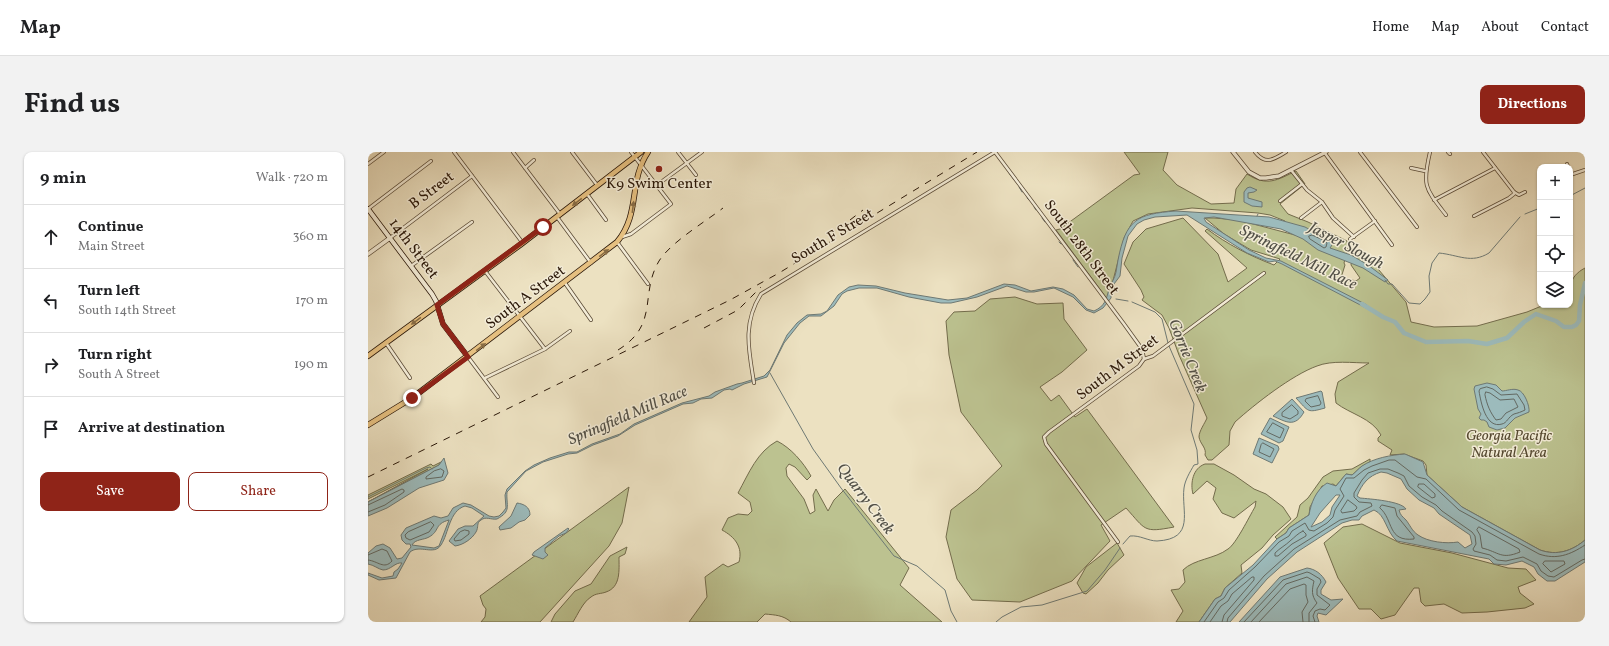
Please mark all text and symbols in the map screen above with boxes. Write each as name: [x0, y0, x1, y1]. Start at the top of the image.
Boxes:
text: Map: [20, 15, 61, 41]
text: Home: [1372, 18, 1409, 37]
text: Map: [1431, 18, 1459, 37]
text: About: [1481, 18, 1519, 37]
text: Contact: [1541, 18, 1589, 37]
text: Find us: [24, 85, 120, 124]
button: Directions: [1480, 85, 1585, 124]
marker: K9 Swim Center: [654, 164, 664, 174]
map controls: [1537, 164, 1573, 308]
button: +: [1537, 164, 1573, 200]
text: 9 min: [40, 167, 86, 190]
street label: B Street: [405, 167, 459, 215]
text: Walk · 720 m: [256, 169, 328, 187]
place label: K9 Swim Center: [606, 174, 712, 195]
street label: South 28th Street: [1038, 196, 1124, 300]
one-way arrow: [571, 197, 582, 206]
button: −: [1537, 200, 1573, 236]
one-way arrow: [630, 201, 636, 213]
street label: South F Street: [788, 204, 878, 270]
street label: 14th Street: [383, 214, 443, 284]
water label: Jasper Slough: [1303, 216, 1388, 275]
text: Continue: [78, 217, 143, 238]
route start: [534, 218, 552, 236]
water label: Springfield Mill Race: [1236, 220, 1360, 296]
icon: ahead: [40, 226, 62, 248]
text: 360 m: [293, 228, 328, 246]
button: locate: [1537, 236, 1573, 272]
text: Main Street: [78, 238, 145, 256]
one-way arrow: [599, 249, 610, 257]
street label: South A Street: [482, 261, 570, 335]
button: layers: [1537, 272, 1573, 308]
text: Turn left: [78, 281, 140, 302]
icon: left: [40, 290, 62, 312]
text: 170 m: [295, 292, 328, 310]
text: South 14th Street: [78, 302, 176, 320]
one-way arrow: [411, 316, 421, 324]
water label: Gorrie Creek: [1162, 316, 1212, 397]
street label: South M Street: [1072, 330, 1164, 406]
one-way arrow: [475, 343, 486, 351]
text: Turn right: [78, 345, 152, 366]
icon: right: [40, 354, 62, 376]
text: 190 m: [294, 356, 328, 374]
text: South A Street: [78, 366, 160, 384]
water label: Springfield Mill Race: [565, 381, 691, 451]
route end: [403, 389, 421, 407]
icon: arrive: [40, 418, 62, 440]
text: Arrive at destination: [78, 418, 225, 439]
park label: Georgia Pacific Natural Area: [1466, 426, 1553, 464]
water label: Quarry Creek: [831, 459, 900, 540]
button: Save: [40, 472, 180, 511]
button: Share: [188, 472, 328, 511]

